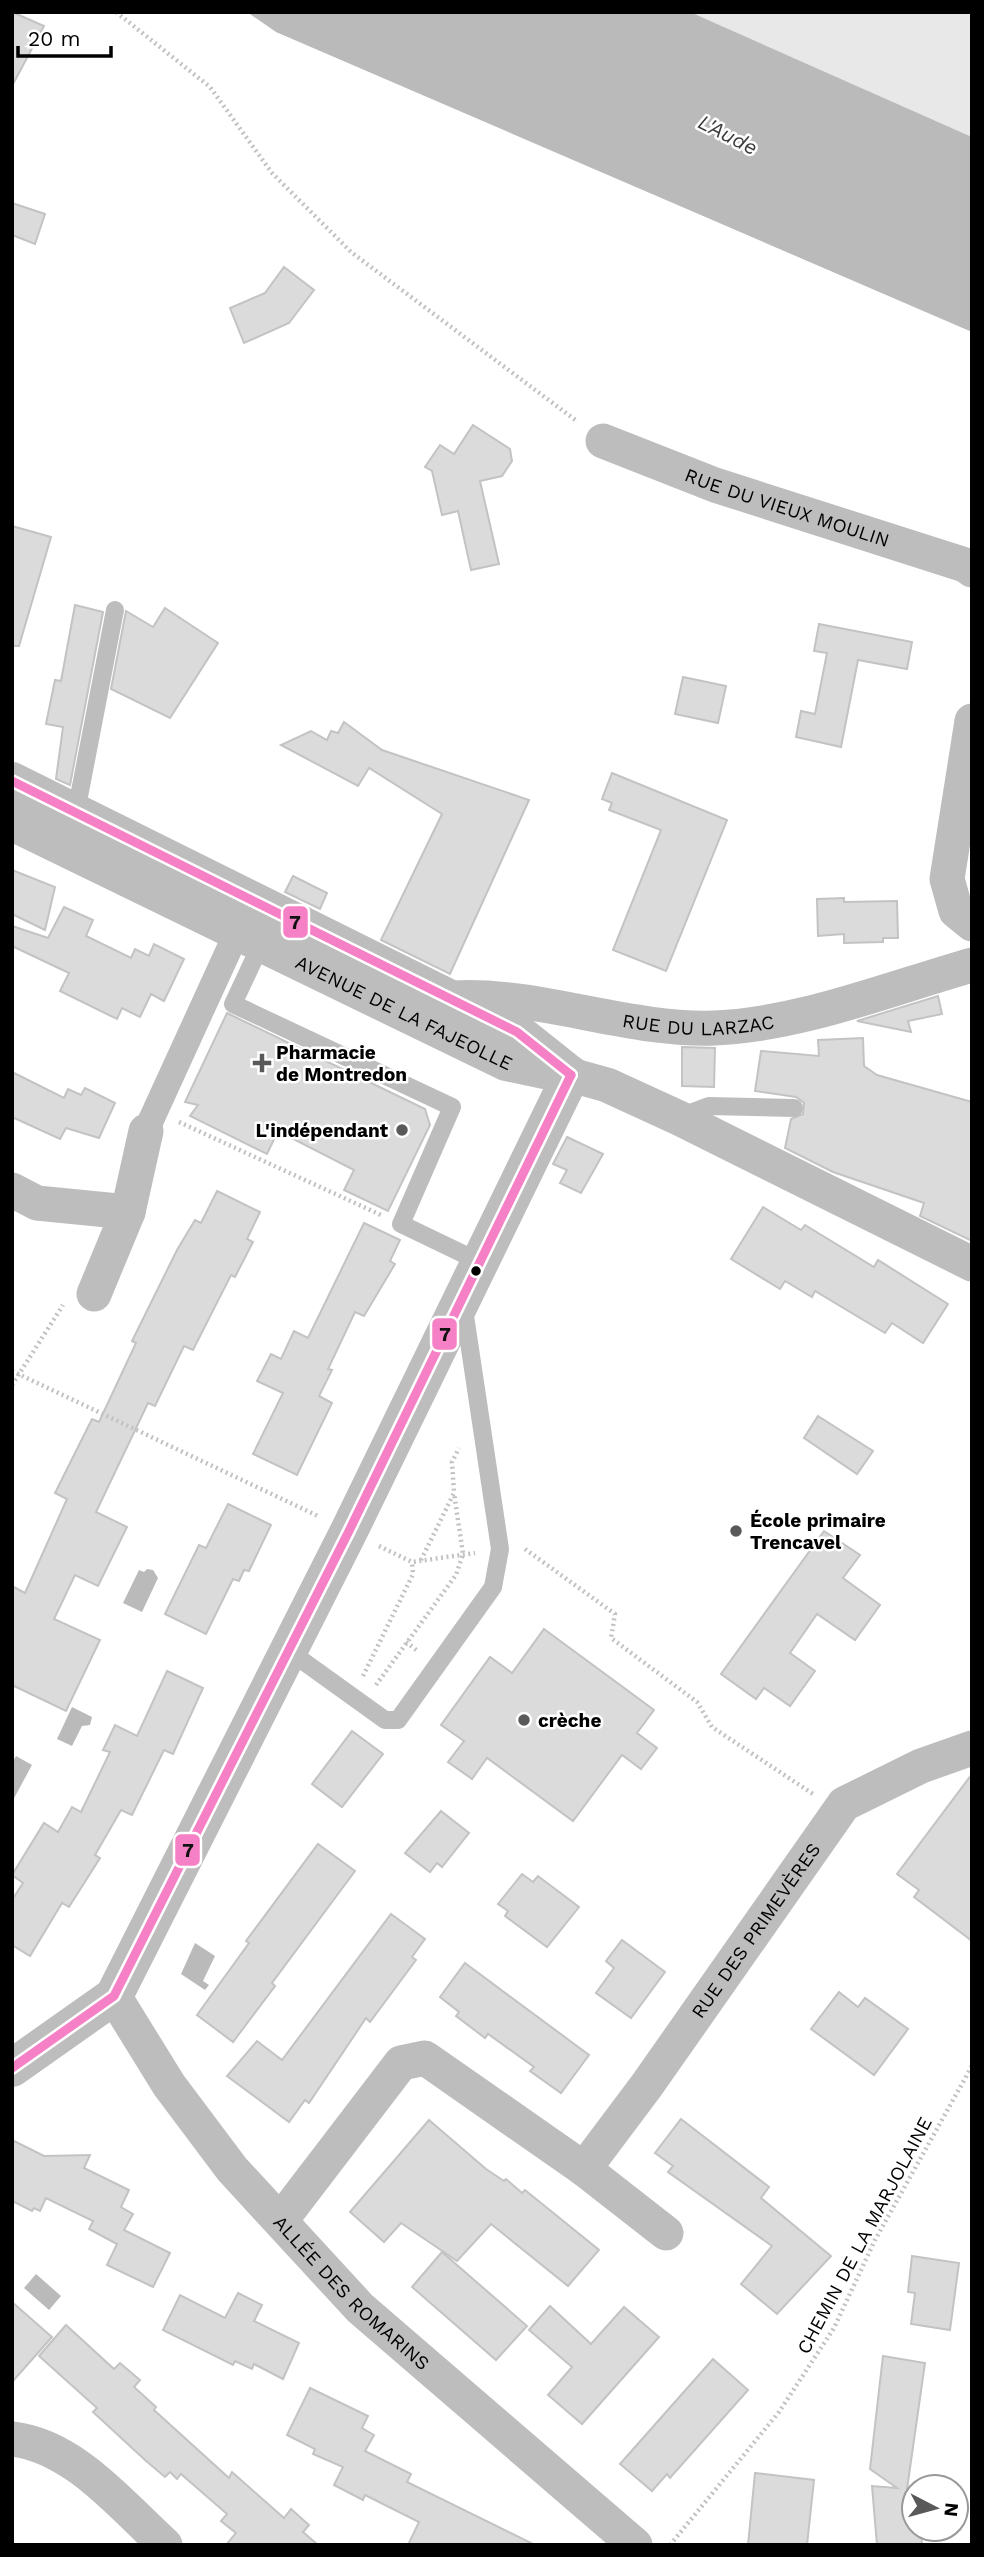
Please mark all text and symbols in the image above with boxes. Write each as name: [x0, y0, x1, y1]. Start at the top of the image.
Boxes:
scale bar: [18, 14, 110, 58]
text: 20 m: [28, 26, 80, 51]
water label: L'Aude: [694, 109, 762, 160]
street label: RUE DU VIEUX MOULIN: [682, 463, 892, 552]
line badge: 7: [282, 905, 309, 939]
text: 7: [289, 911, 301, 934]
street label: AVENUE DE LA FAJEOLLE: [292, 951, 516, 1075]
street label: RUE DU LARZAC: [621, 1009, 776, 1040]
place label: Pharmacie de Montredon: [276, 1041, 407, 1086]
marker: Pharmacie de Montredon: [254, 1055, 270, 1071]
place label: L'indépendant: [255, 1119, 389, 1142]
marker: L'indépendant: [394, 1122, 410, 1138]
unlabelled marker: [469, 1264, 483, 1278]
line badge: 7: [431, 1317, 458, 1351]
text: 7: [439, 1323, 451, 1346]
place label: École primaire Trencavel: [750, 1509, 886, 1554]
marker: École primaire Trencavel: [728, 1523, 744, 1539]
place label: crèche: [538, 1709, 601, 1732]
marker: crèche: [516, 1712, 532, 1728]
line badge: 7: [174, 1833, 201, 1867]
street label: RUE DES PRIMEVÈRES: [687, 1838, 825, 2023]
text: 7: [182, 1839, 194, 1862]
street label: CHEMIN DE LA MARJOLAINE: [792, 2113, 937, 2358]
street label: ALLÉE DES ROMARINS: [269, 2211, 434, 2375]
north arrow: [900, 2473, 970, 2543]
text: N: [939, 2502, 964, 2518]

